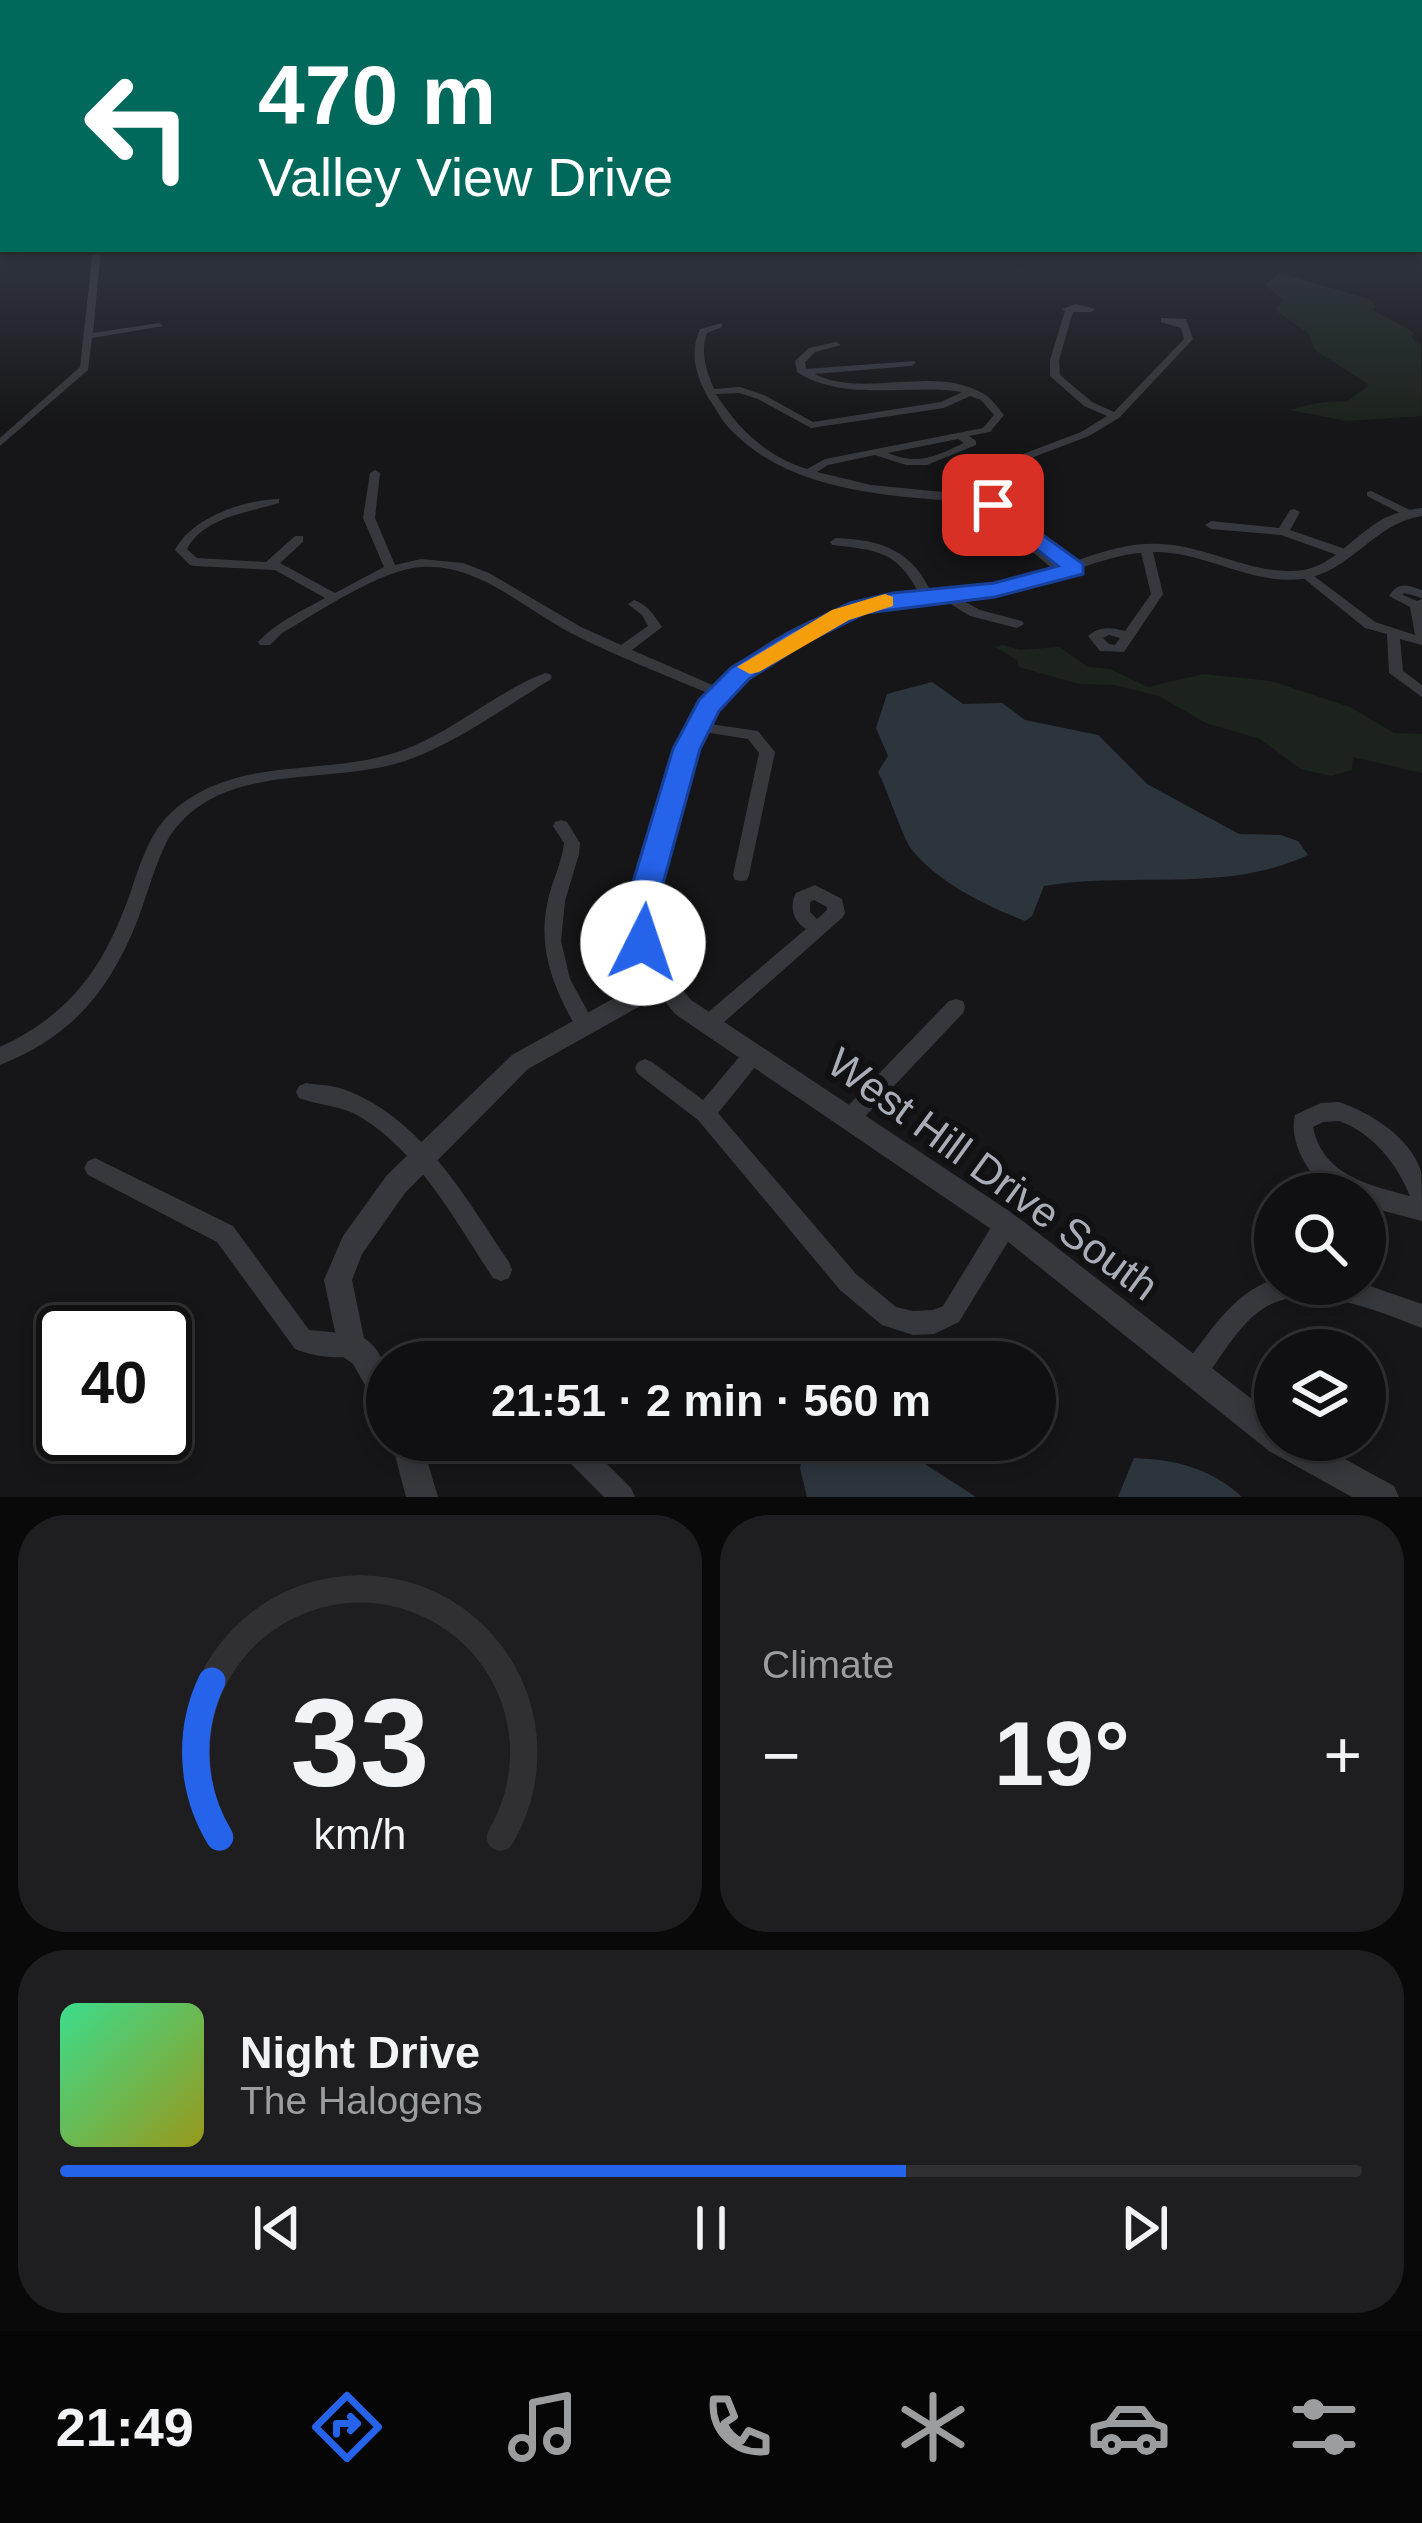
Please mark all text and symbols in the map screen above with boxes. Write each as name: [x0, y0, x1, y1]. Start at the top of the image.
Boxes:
icon: left: [60, 48, 216, 204]
text: 470 m: [258, 48, 496, 142]
text: Valley View Drive: [258, 147, 673, 207]
pin: [942, 454, 1044, 556]
icon: arrive: [960, 472, 1026, 538]
position arrow: [580, 880, 706, 1006]
street label: West Hill Drive South: [819, 1039, 1167, 1309]
map controls: [1254, 1173, 1386, 1461]
button: search: [1254, 1173, 1386, 1305]
speed limit sign: 40: [36, 1305, 192, 1461]
button: layers: [1254, 1329, 1386, 1461]
text: 21:51 · 2 min · 560 m: [491, 1375, 931, 1426]
text: Climate: [762, 1643, 894, 1686]
text: 33: [291, 1673, 429, 1812]
text: 19°: [994, 1704, 1130, 1804]
text: −: [762, 1718, 801, 1792]
text: +: [1323, 1718, 1362, 1792]
text: km/h: [314, 1809, 406, 1857]
text: Night Drive: [240, 2027, 480, 2078]
text: The Halogens: [240, 2079, 483, 2122]
icon: previous: [244, 2195, 310, 2261]
icon: pause: [678, 2195, 744, 2261]
icon: next: [1112, 2195, 1178, 2261]
icon: directions: [305, 2385, 389, 2469]
icon: music: [501, 2385, 585, 2469]
icon: phone: [696, 2385, 780, 2469]
icon: climate: [891, 2385, 975, 2469]
icon: car: [1087, 2385, 1171, 2469]
icon: filters: [1282, 2385, 1366, 2469]
text: 21:49: [56, 2397, 194, 2457]

